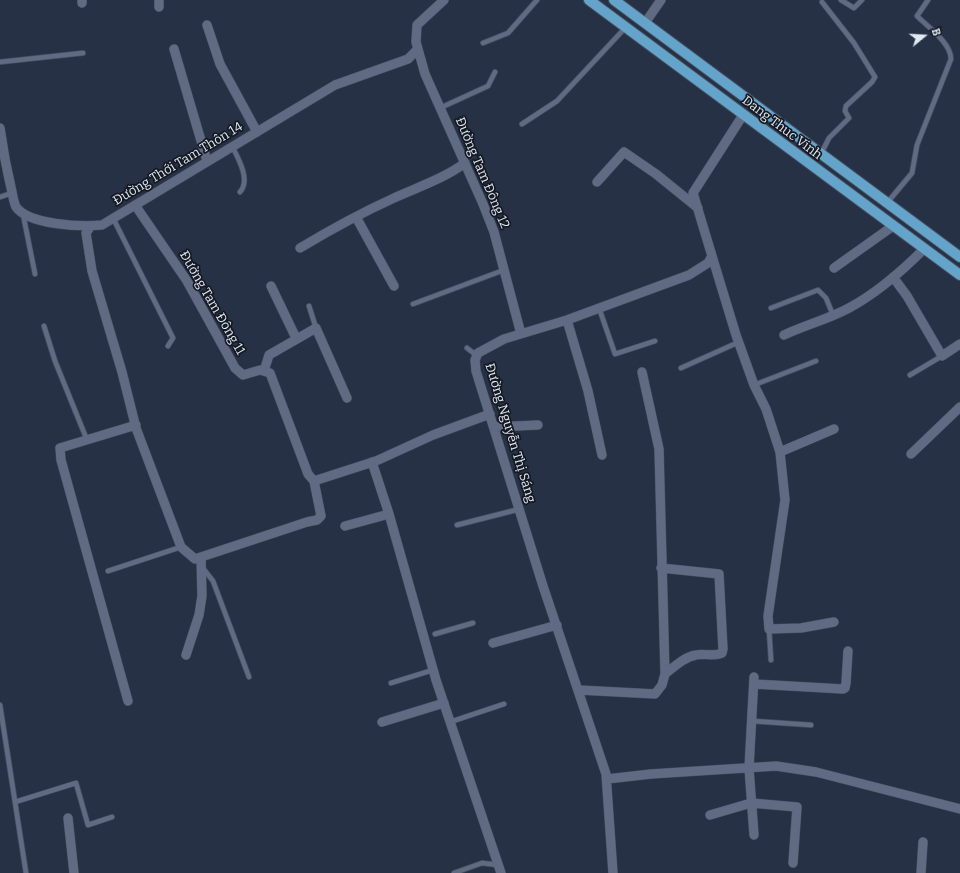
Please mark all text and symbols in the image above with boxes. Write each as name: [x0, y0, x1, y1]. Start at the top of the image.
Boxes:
north arrow: [904, 16, 944, 56]
text: B: [929, 27, 943, 38]
street label: Dang Thuc Vinh: [739, 93, 825, 163]
street label: Đường Tam Đông 12: [452, 115, 512, 231]
street label: Đường Thới Tam Thôn 14: [110, 119, 246, 209]
street label: Đường Tam Đông 11: [176, 248, 248, 358]
street label: Đường Nguyễn Thị Sáng: [481, 361, 539, 505]

